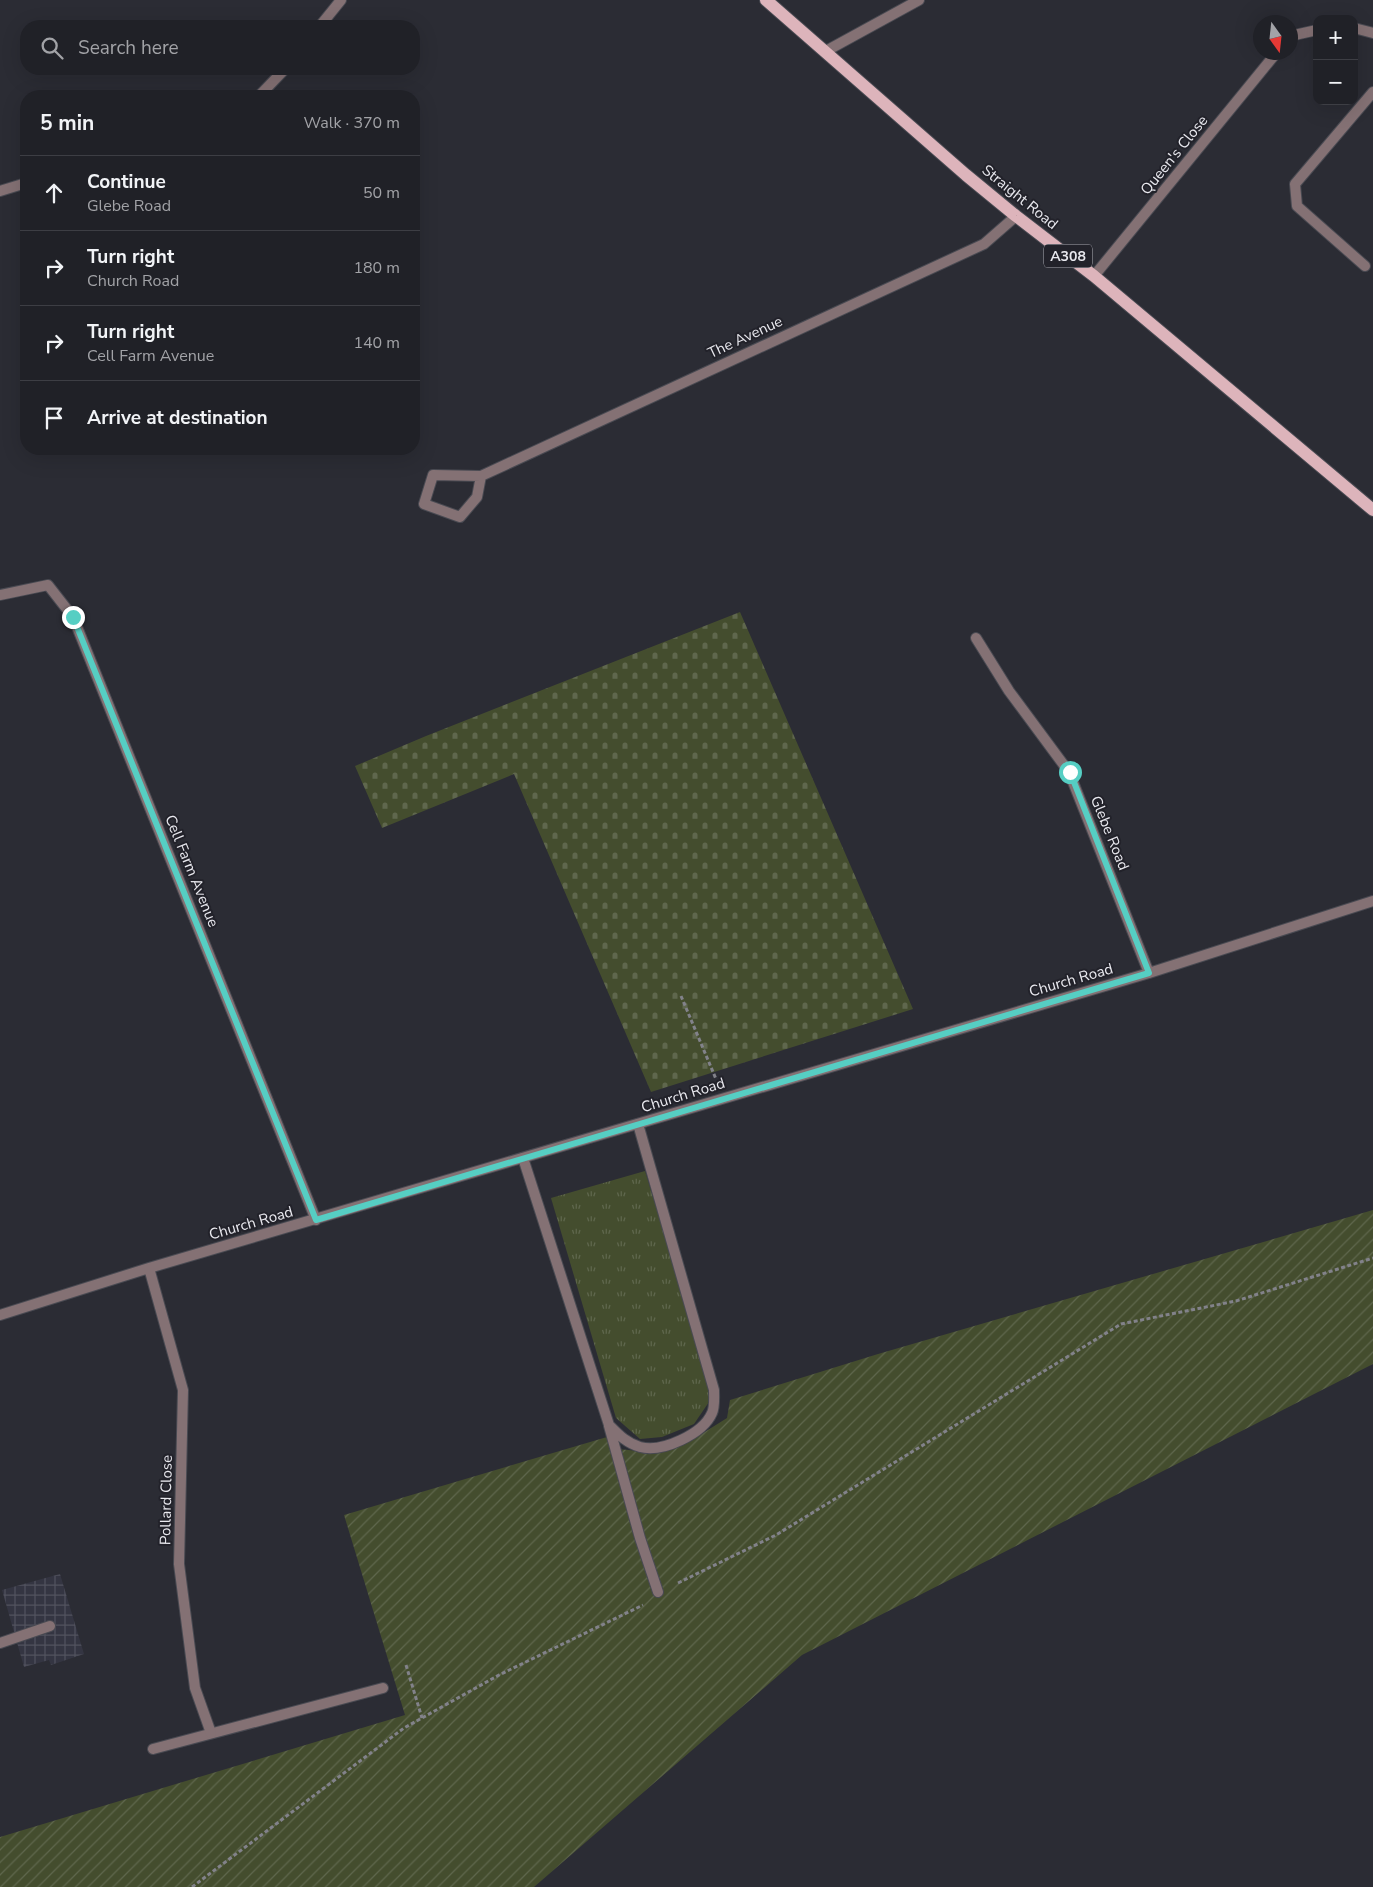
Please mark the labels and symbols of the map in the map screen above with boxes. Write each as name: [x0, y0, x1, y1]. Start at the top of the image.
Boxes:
north arrow: [1253, 15, 1298, 60]
street label: Queen's Close: [1136, 111, 1212, 199]
street label: Straight Road: [978, 160, 1062, 234]
road number: A308: [1044, 245, 1092, 268]
street label: The Avenue: [704, 311, 786, 363]
route end: [62, 606, 85, 629]
route start: [1059, 761, 1082, 784]
street label: Glebe Road: [1086, 793, 1134, 873]
street label: Cell Farm Avenue: [160, 812, 224, 930]
street label: Church Road: [1027, 958, 1115, 1002]
street label: Church Road: [639, 1073, 727, 1117]
street label: Church Road: [207, 1201, 295, 1245]
street label: Pollard Close: [155, 1455, 177, 1545]

